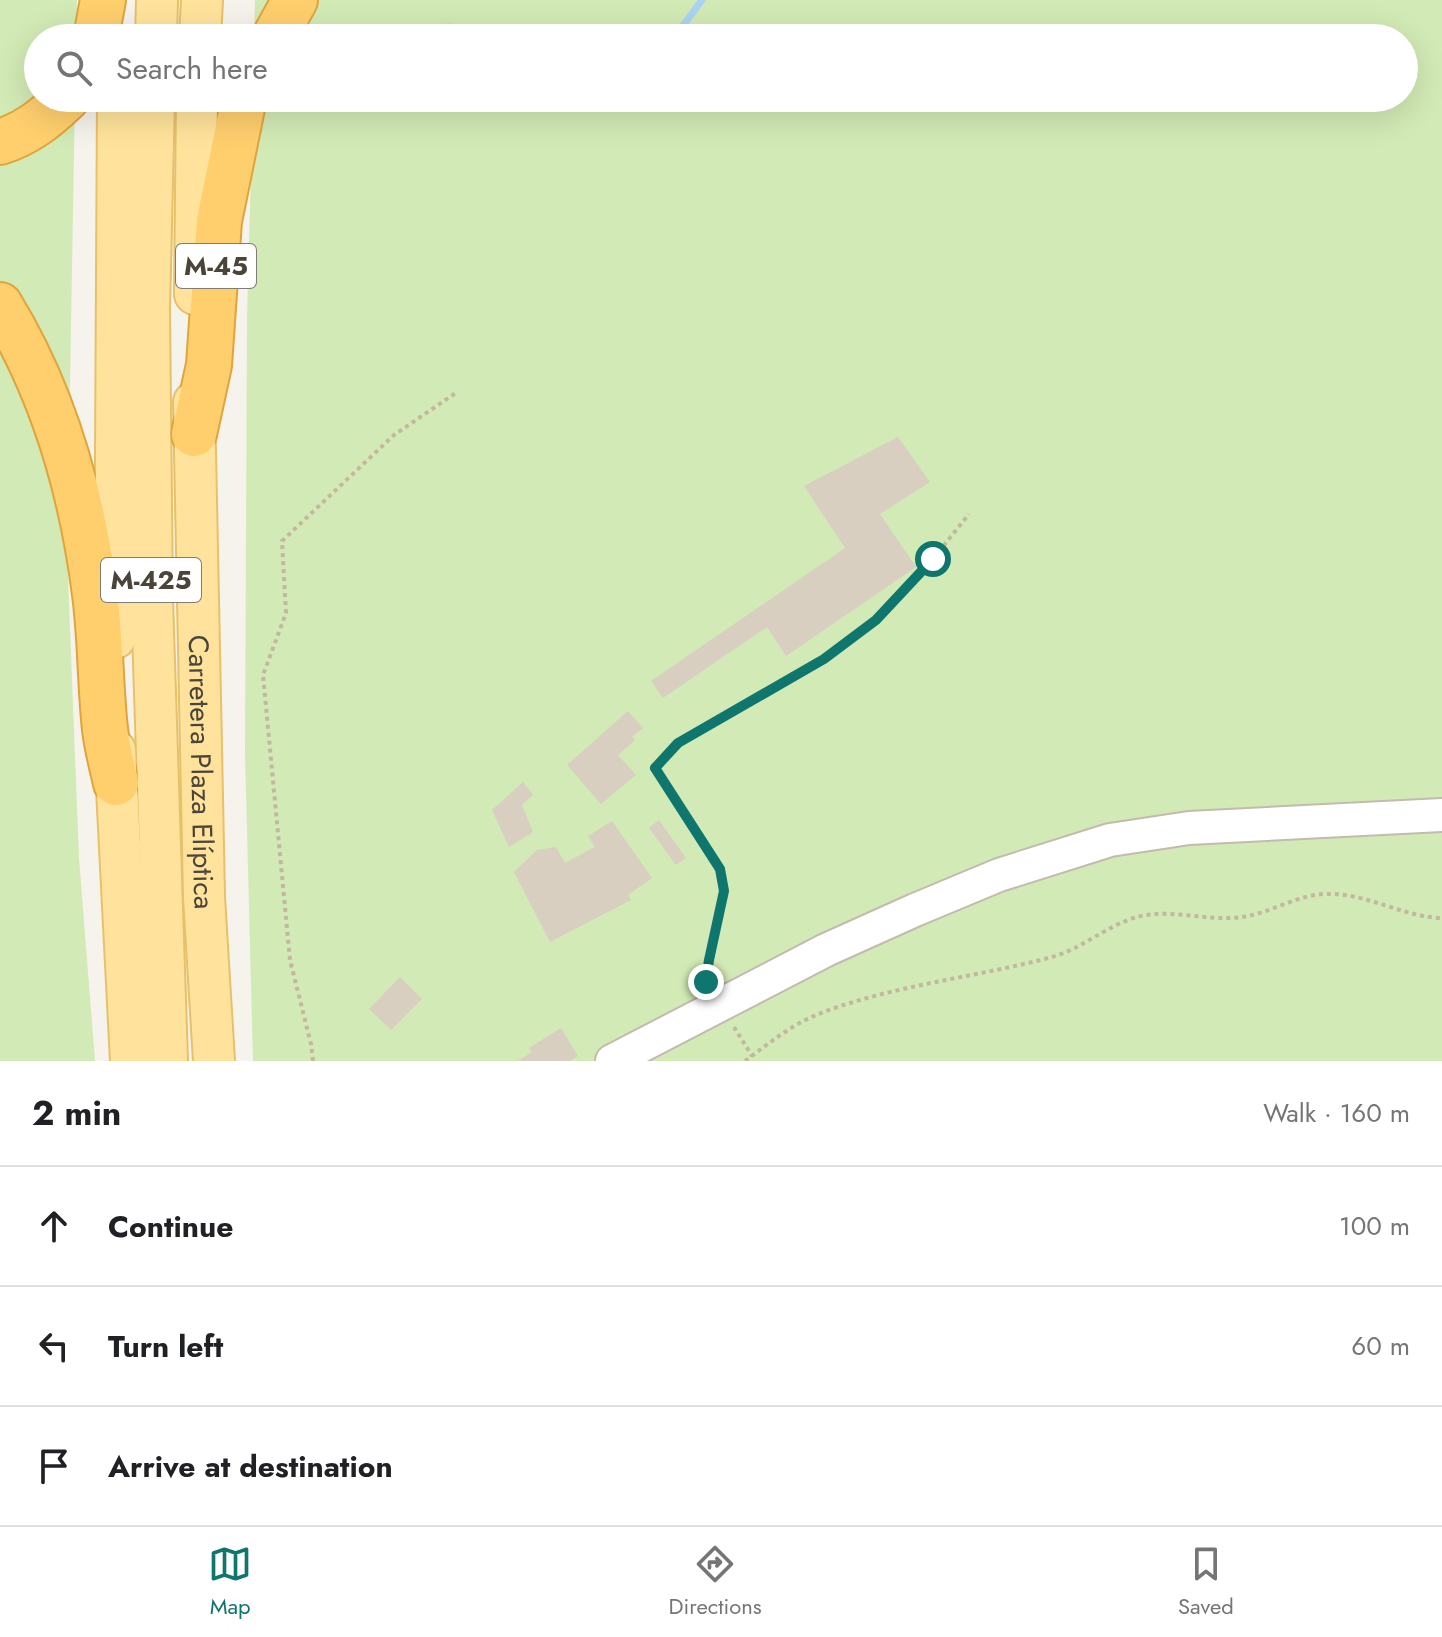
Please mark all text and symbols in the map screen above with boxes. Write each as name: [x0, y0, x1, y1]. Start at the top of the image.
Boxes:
search box: [24, 24, 1418, 112]
icon: search: [52, 46, 96, 90]
text: Search here: [116, 47, 268, 90]
road number: M-45: [176, 244, 256, 288]
route start: [915, 541, 951, 577]
road number: M-425: [101, 558, 201, 602]
street label: Carretera Plaza Elíptica: [178, 634, 225, 910]
route end: [688, 964, 724, 1000]
text: 2 min: [32, 1089, 121, 1138]
text: Walk · 160 m: [1263, 1094, 1410, 1132]
icon: ahead: [32, 1204, 76, 1248]
text: Continue: [108, 1205, 234, 1248]
text: 100 m: [1339, 1207, 1410, 1245]
icon: left: [32, 1324, 76, 1368]
text: Turn left: [108, 1325, 223, 1368]
text: 60 m: [1351, 1327, 1410, 1365]
icon: arrive: [32, 1444, 76, 1488]
text: Arrive at destination: [108, 1445, 393, 1488]
tab: Map: [208, 1542, 252, 1622]
tab: Directions: [669, 1542, 762, 1622]
tab: Saved: [1178, 1542, 1234, 1622]

